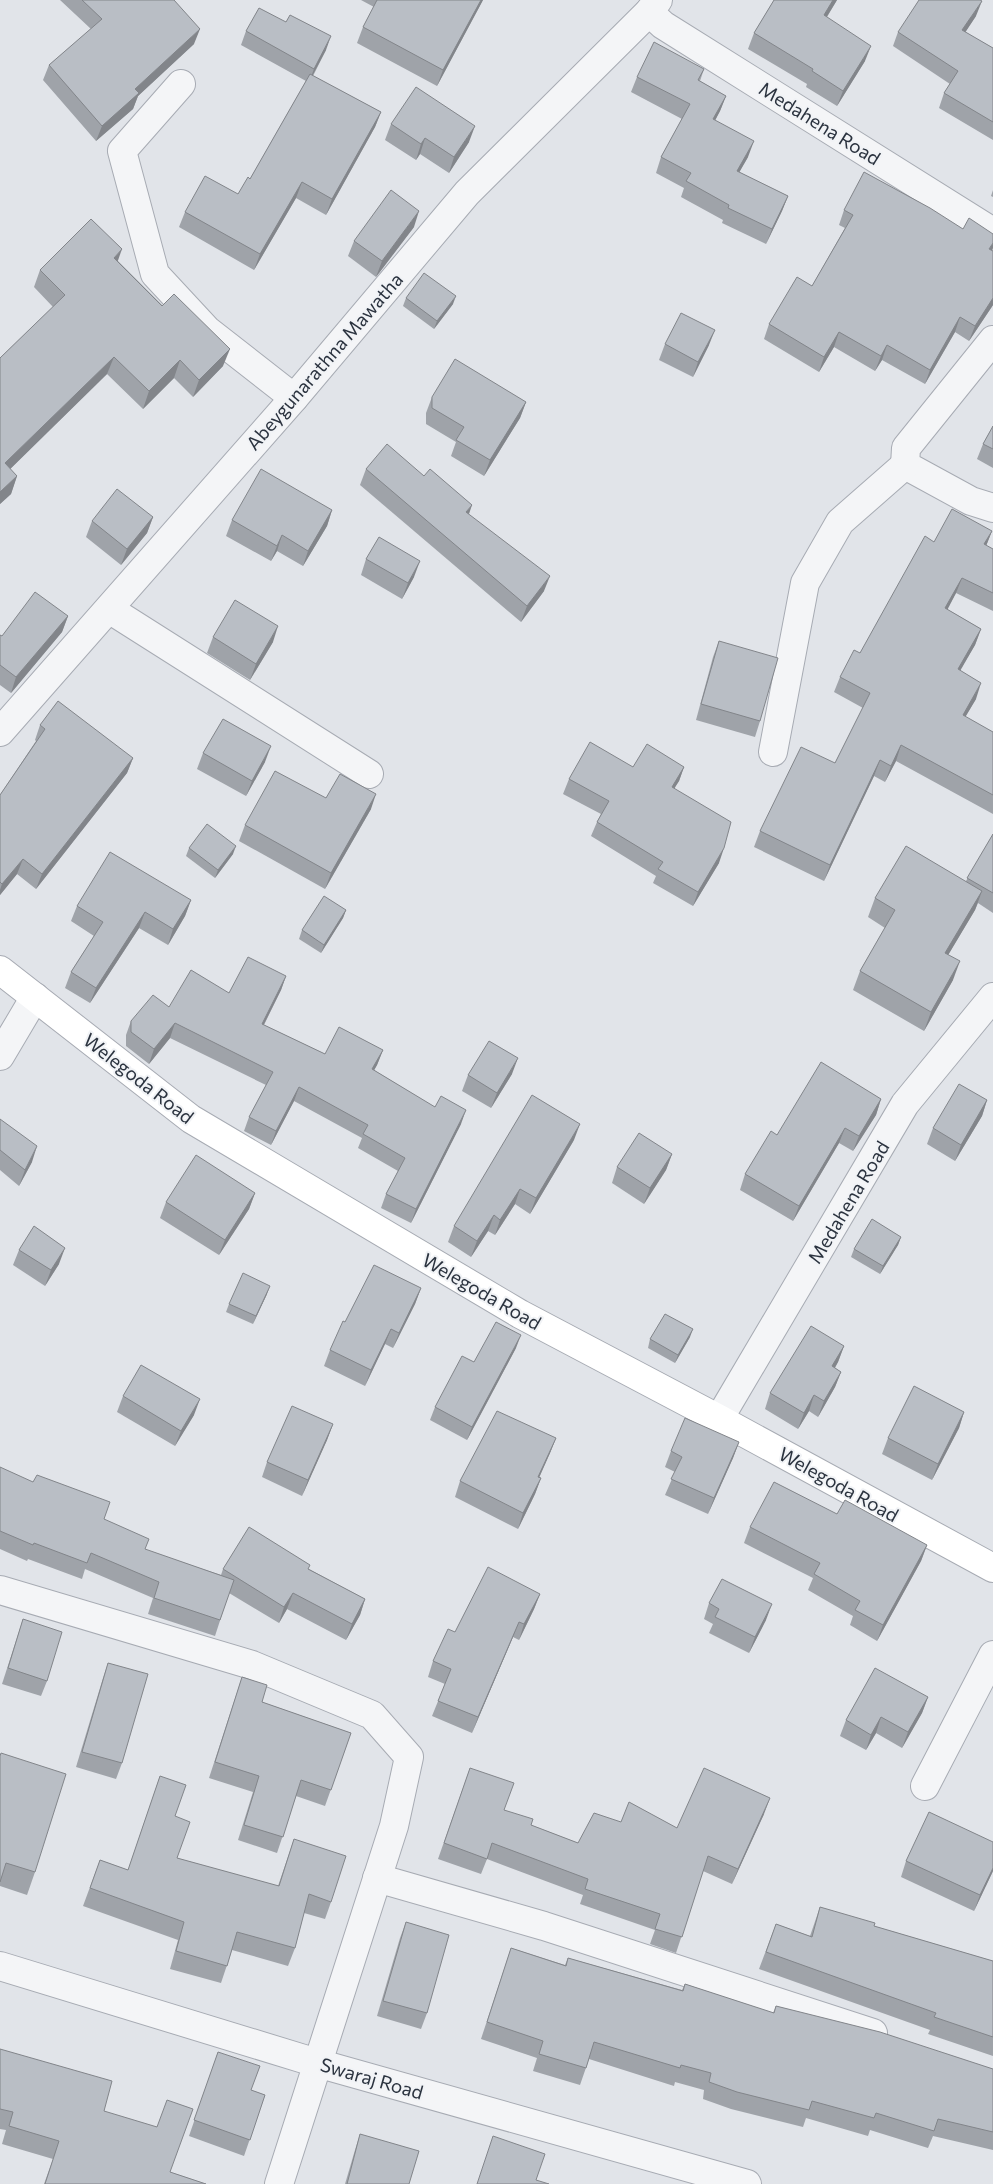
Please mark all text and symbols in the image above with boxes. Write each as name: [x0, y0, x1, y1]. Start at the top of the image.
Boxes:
street label: Medahena Road: [755, 76, 885, 170]
street label: Abeygunarathna Mawatha: [241, 268, 407, 454]
street label: Welegoda Road: [79, 1028, 199, 1128]
street label: Medahena Road: [802, 1137, 894, 1267]
street label: Welegoda Road: [419, 1248, 545, 1334]
street label: Welegoda Road: [775, 1442, 903, 1526]
street label: Swaraj Road: [318, 2052, 426, 2104]

